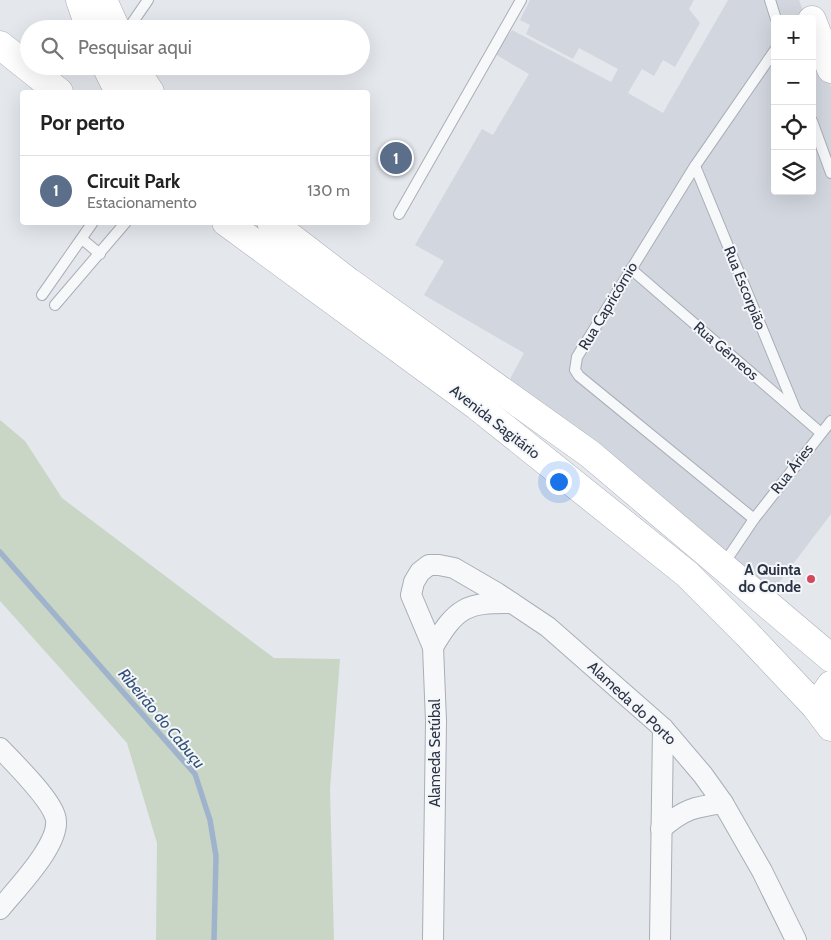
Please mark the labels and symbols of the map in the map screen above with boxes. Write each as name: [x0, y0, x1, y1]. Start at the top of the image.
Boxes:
pin: 1: [380, 139, 412, 177]
street label: Rua Escorpião: [720, 244, 770, 332]
street label: Rua Capricórnio: [575, 259, 641, 353]
street label: Rua Gêmeos: [690, 318, 762, 384]
street label: Avenida Sagitário: [446, 381, 544, 463]
street label: Rua Áries: [766, 440, 817, 498]
your location: [546, 469, 572, 495]
place label: A Quinta do Conde: [738, 561, 802, 596]
marker: A Quinta do Conde: [805, 573, 817, 585]
street label: Alameda do Porto: [584, 657, 680, 749]
water label: Ribeirão do Cabuçu: [114, 665, 209, 772]
street label: Alameda Setúbal: [426, 699, 444, 807]

